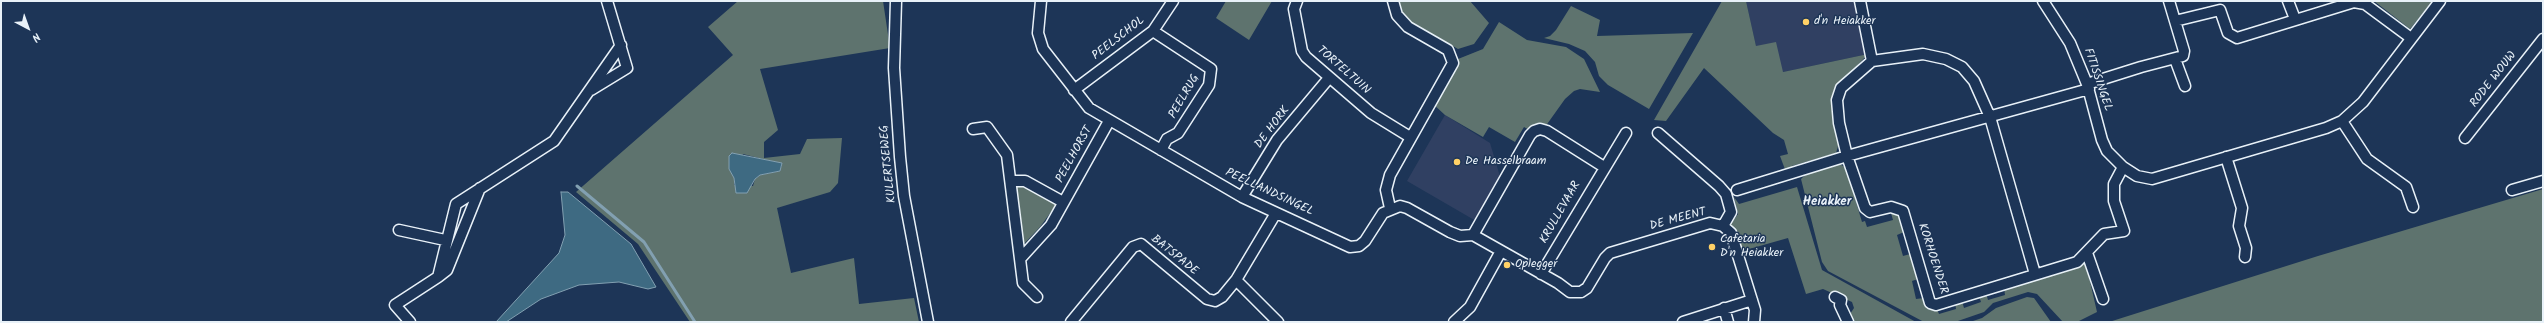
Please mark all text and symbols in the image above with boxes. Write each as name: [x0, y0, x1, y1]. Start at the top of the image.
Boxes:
north arrow: [8, 8, 48, 48]
street label: PEELSCHOL: [1090, 14, 1148, 64]
place label: d'n Heiakker: [1814, 15, 1875, 29]
marker: d'n Heiakker: [1801, 17, 1811, 27]
text: N: [27, 28, 44, 46]
street label: TORTELTUIN: [1313, 44, 1373, 98]
street label: FITISSINGEL: [2080, 47, 2114, 113]
street label: RODE WOUW: [2468, 49, 2520, 111]
street label: PEELRUG: [1167, 72, 1203, 122]
street label: DE HORK: [1252, 104, 1294, 152]
street label: KULERTSEWEG: [878, 124, 900, 204]
street label: PEELHORST: [1054, 124, 1096, 186]
place label: De Hasselbraam: [1465, 155, 1546, 169]
marker: De Hasselbraam: [1452, 157, 1462, 167]
street label: PEELLANDSINGEL: [1222, 166, 1316, 220]
street label: KRULLEVAAR: [1537, 179, 1585, 247]
district label: Heiakker: [1803, 195, 1851, 211]
street label: DE MEENT: [1648, 206, 1708, 234]
street label: KORHOENDER: [1914, 222, 1950, 296]
street label: BATSPADE: [1148, 233, 1200, 279]
place label: Cafetaria D'n Heiakker: [1720, 233, 1783, 261]
marker: Cafetaria D'n Heiakker: [1707, 242, 1717, 252]
place label: Oplegger: [1515, 258, 1557, 272]
marker: Oplegger: [1502, 260, 1512, 270]

